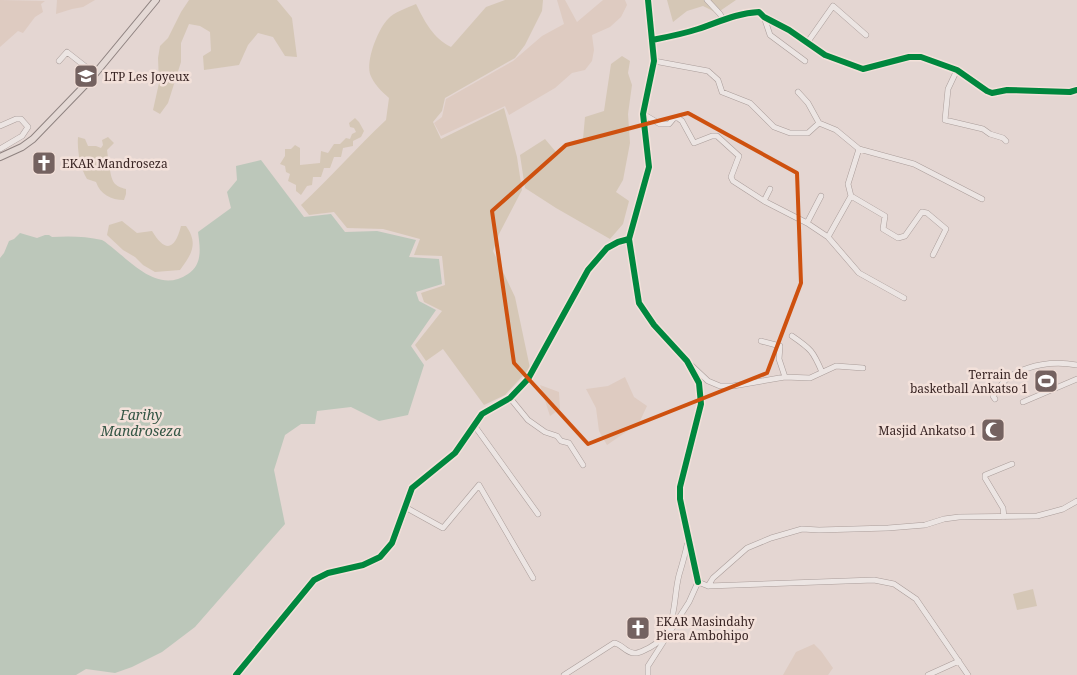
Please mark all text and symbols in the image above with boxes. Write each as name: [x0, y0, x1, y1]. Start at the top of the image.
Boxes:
school or university icon: LTP Les Joyeux: [73, 63, 99, 89]
place label: LTP Les Joyeux: [104, 68, 190, 85]
church icon: EKAR Mandroseza: [31, 150, 57, 176]
place label: EKAR Mandroseza: [62, 155, 168, 172]
place label: Terrain de basketball Ankatso 1: [910, 366, 1028, 397]
sports icon: Terrain de basketball Ankatso 1: [1033, 368, 1059, 394]
water label: Farihy Mandroseza: [100, 405, 182, 440]
mosque icon: Masjid Ankatso 1: [980, 417, 1006, 443]
place label: Masjid Ankatso 1: [878, 422, 976, 439]
place label: EKAR Masindahy Piera Ambohipo: [656, 613, 755, 644]
church icon: EKAR Masindahy Piera Ambohipo: [625, 615, 651, 641]

